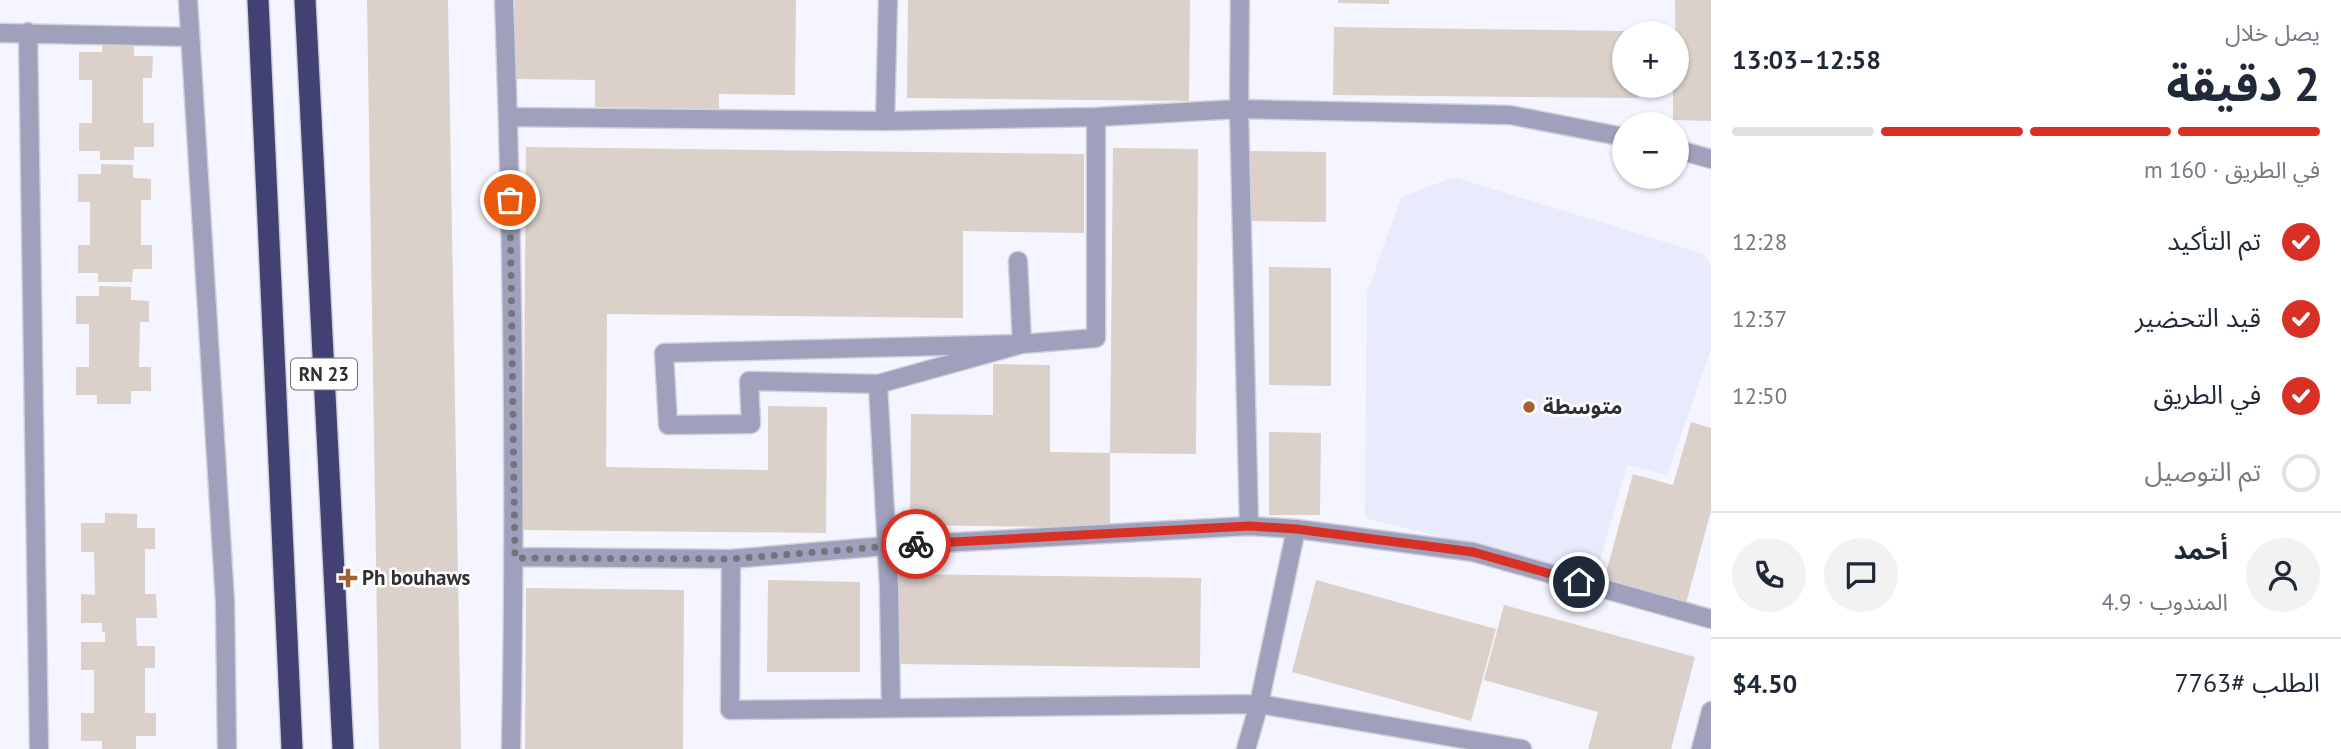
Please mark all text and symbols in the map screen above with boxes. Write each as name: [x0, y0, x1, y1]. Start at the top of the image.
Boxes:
text: يصل خلال: [2225, 18, 2320, 47]
map controls: [1612, 21, 1689, 189]
button: +: [1612, 21, 1689, 98]
text: 12:58–13:03: [1732, 43, 1881, 76]
text: 2 دقيقة: [2167, 54, 2320, 114]
button: −: [1612, 112, 1689, 189]
text: في الطريق · 160 m: [2144, 155, 2320, 184]
pin: [480, 170, 540, 230]
icon: bag: [491, 181, 529, 219]
icon: check: [2282, 223, 2320, 261]
text: تم التأكيد: [2167, 224, 2261, 257]
text: 12:28: [1732, 227, 1787, 256]
icon: check: [2282, 300, 2320, 338]
text: قيد التحضير: [2135, 301, 2261, 334]
text: 12:37: [1732, 304, 1787, 333]
road number: RN 23: [291, 358, 357, 390]
icon: check: [2282, 377, 2320, 415]
text: في الطريق: [2154, 378, 2261, 411]
text: 12:50: [1732, 381, 1787, 410]
place label: متوسطة: [1543, 393, 1622, 420]
marker: متوسطة: [1521, 399, 1537, 415]
text: تم التوصيل: [2145, 455, 2261, 488]
courier: [881, 509, 951, 579]
icon: bike: [897, 525, 935, 563]
text: أحمد: [2174, 533, 2228, 566]
button: phone: [1732, 538, 1806, 612]
button: chat: [1824, 538, 1898, 612]
button: person: [2246, 538, 2320, 612]
pin: [1549, 552, 1609, 612]
icon: home: [1560, 563, 1598, 601]
place label: Ph bouhaws: [362, 564, 471, 591]
marker: Ph bouhaws: [340, 570, 356, 586]
text: المندوب · 4.9: [2102, 587, 2228, 616]
text: الطلب #7763: [2175, 666, 2320, 699]
text: $4.50: [1732, 667, 1797, 700]

